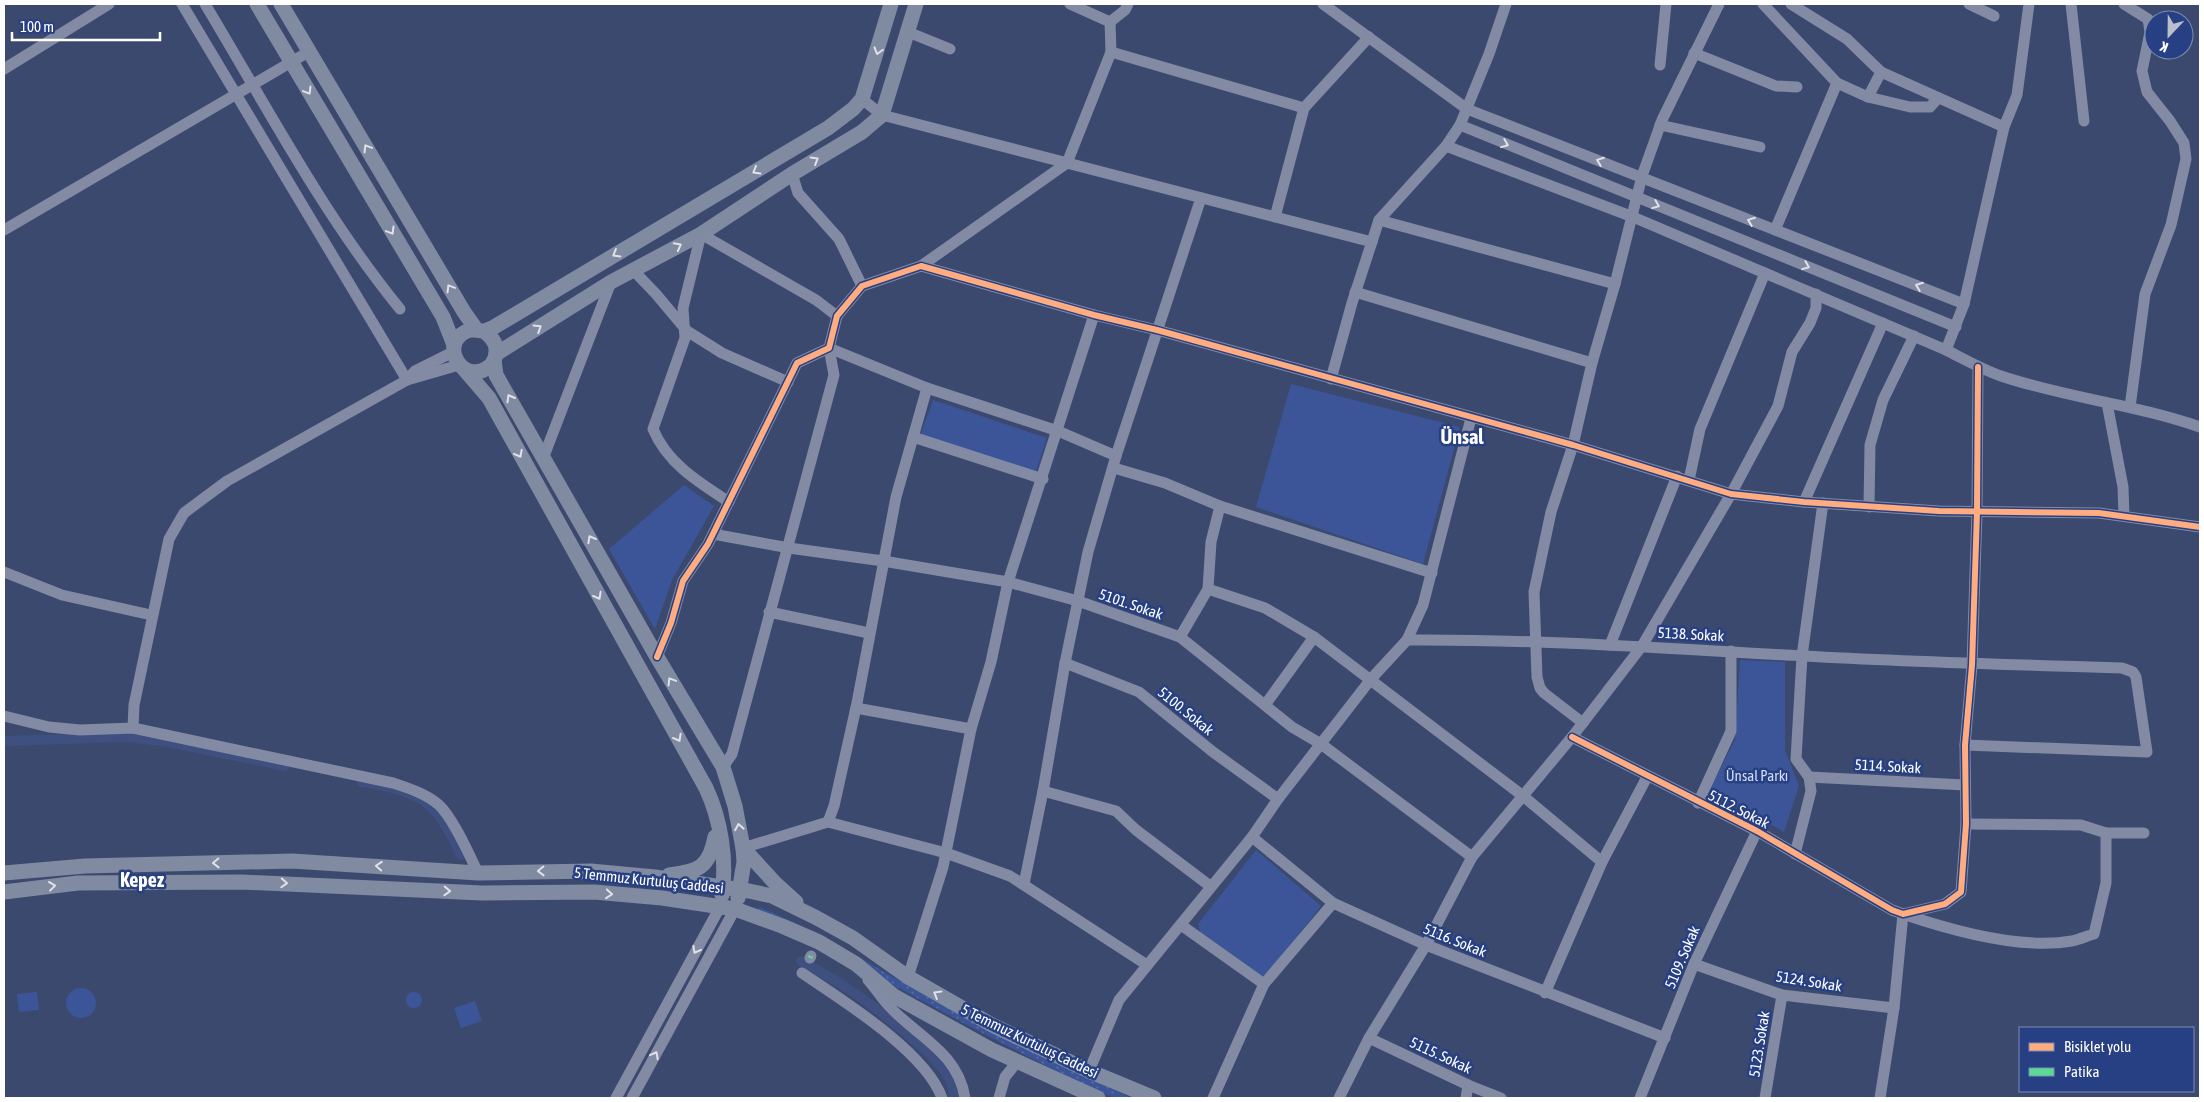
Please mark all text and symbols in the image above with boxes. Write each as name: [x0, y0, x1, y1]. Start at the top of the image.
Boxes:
scale bar: [12, 10, 160, 42]
north arrow: [2144, 10, 2194, 60]
text: 100 m: [20, 18, 54, 35]
text: K: [2158, 38, 2170, 56]
one-way arrow: [873, 46, 884, 55]
one-way arrow: [302, 86, 312, 95]
one-way arrow: [1501, 138, 1509, 148]
one-way arrow: [364, 145, 374, 154]
one-way arrow: [810, 156, 819, 166]
one-way arrow: [1596, 157, 1605, 168]
one-way arrow: [752, 164, 761, 174]
one-way arrow: [1651, 199, 1660, 210]
one-way arrow: [1747, 216, 1756, 227]
one-way arrow: [385, 225, 395, 234]
one-way arrow: [673, 242, 682, 252]
one-way arrow: [612, 247, 621, 257]
one-way arrow: [1801, 260, 1810, 271]
one-way arrow: [1915, 282, 1923, 292]
one-way arrow: [446, 285, 456, 294]
one-way arrow: [532, 325, 541, 334]
one-way arrow: [506, 395, 516, 404]
district label: Ünsal: [1440, 425, 1484, 448]
one-way arrow: [513, 449, 523, 458]
one-way arrow: [587, 536, 597, 545]
street label: 5101. Sokak: [1097, 585, 1166, 623]
one-way arrow: [592, 591, 602, 600]
street label: 5138. Sokak: [1657, 624, 1725, 644]
one-way arrow: [667, 677, 677, 686]
street label: 5100. Sokak: [1155, 683, 1217, 739]
one-way arrow: [671, 732, 681, 741]
street label: 5114. Sokak: [1854, 756, 1922, 776]
park label: Ünsal Parkı: [1726, 767, 1788, 784]
street label: 5112. Sokak: [1706, 786, 1773, 832]
one-way arrow: [734, 822, 745, 831]
one-way arrow: [212, 857, 220, 868]
one-way arrow: [374, 861, 382, 872]
street label: 5 Temmuz Kurtuluş Caddesi: [573, 864, 725, 896]
one-way arrow: [537, 866, 544, 876]
district label: Kepez: [120, 868, 165, 891]
one-way arrow: [281, 878, 289, 889]
one-way arrow: [49, 881, 57, 892]
one-way arrow: [443, 886, 451, 897]
one-way arrow: [605, 888, 613, 899]
street label: 5116. Sokak: [1421, 920, 1489, 960]
street label: 5109. Sokak: [1661, 923, 1703, 991]
one-way arrow: [692, 944, 702, 953]
street label: 5124. Sokak: [1775, 967, 1844, 995]
one-way arrow: [933, 991, 942, 1001]
street label: 5 Temmuz Kurtuluş Caddesi: [959, 1000, 1101, 1082]
street label: 5123. Sokak: [1745, 1009, 1773, 1078]
legend: [2019, 1027, 2194, 1092]
street label: 5115. Sokak: [1407, 1033, 1475, 1077]
text: Bisiklet yolu: [2064, 1038, 2131, 1055]
one-way arrow: [649, 1052, 659, 1061]
text: Patika: [2064, 1063, 2099, 1080]

